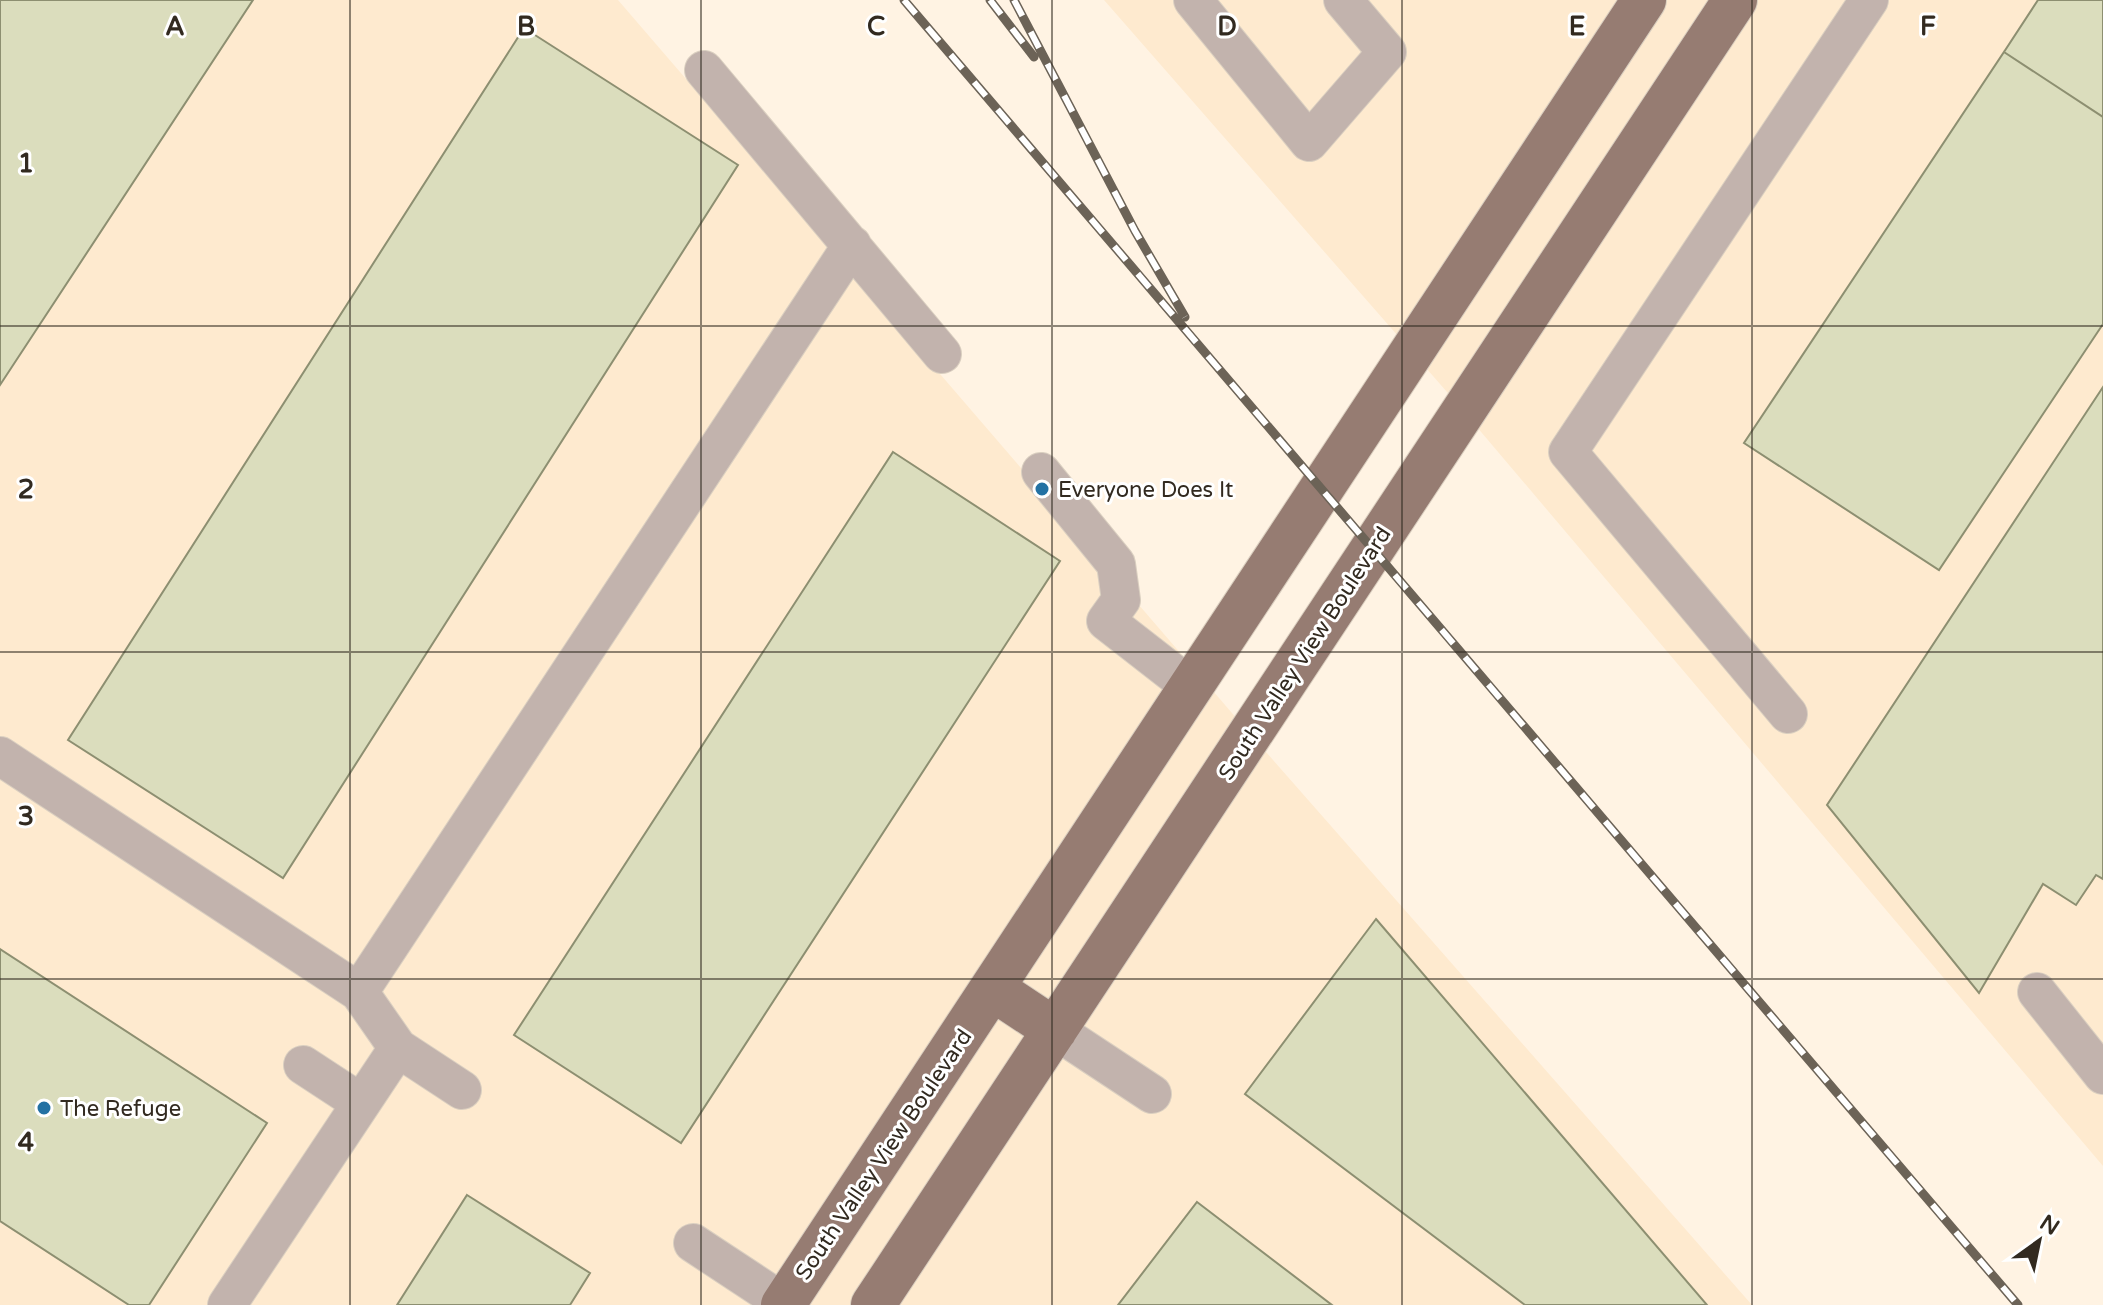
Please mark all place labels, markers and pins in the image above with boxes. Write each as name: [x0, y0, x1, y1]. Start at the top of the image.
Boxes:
place label: Everyone Does It: [1058, 477, 1233, 503]
marker: Everyone Does It: [1033, 480, 1051, 498]
place label: The Refuge: [60, 1096, 181, 1122]
marker: The Refuge: [35, 1099, 53, 1117]

